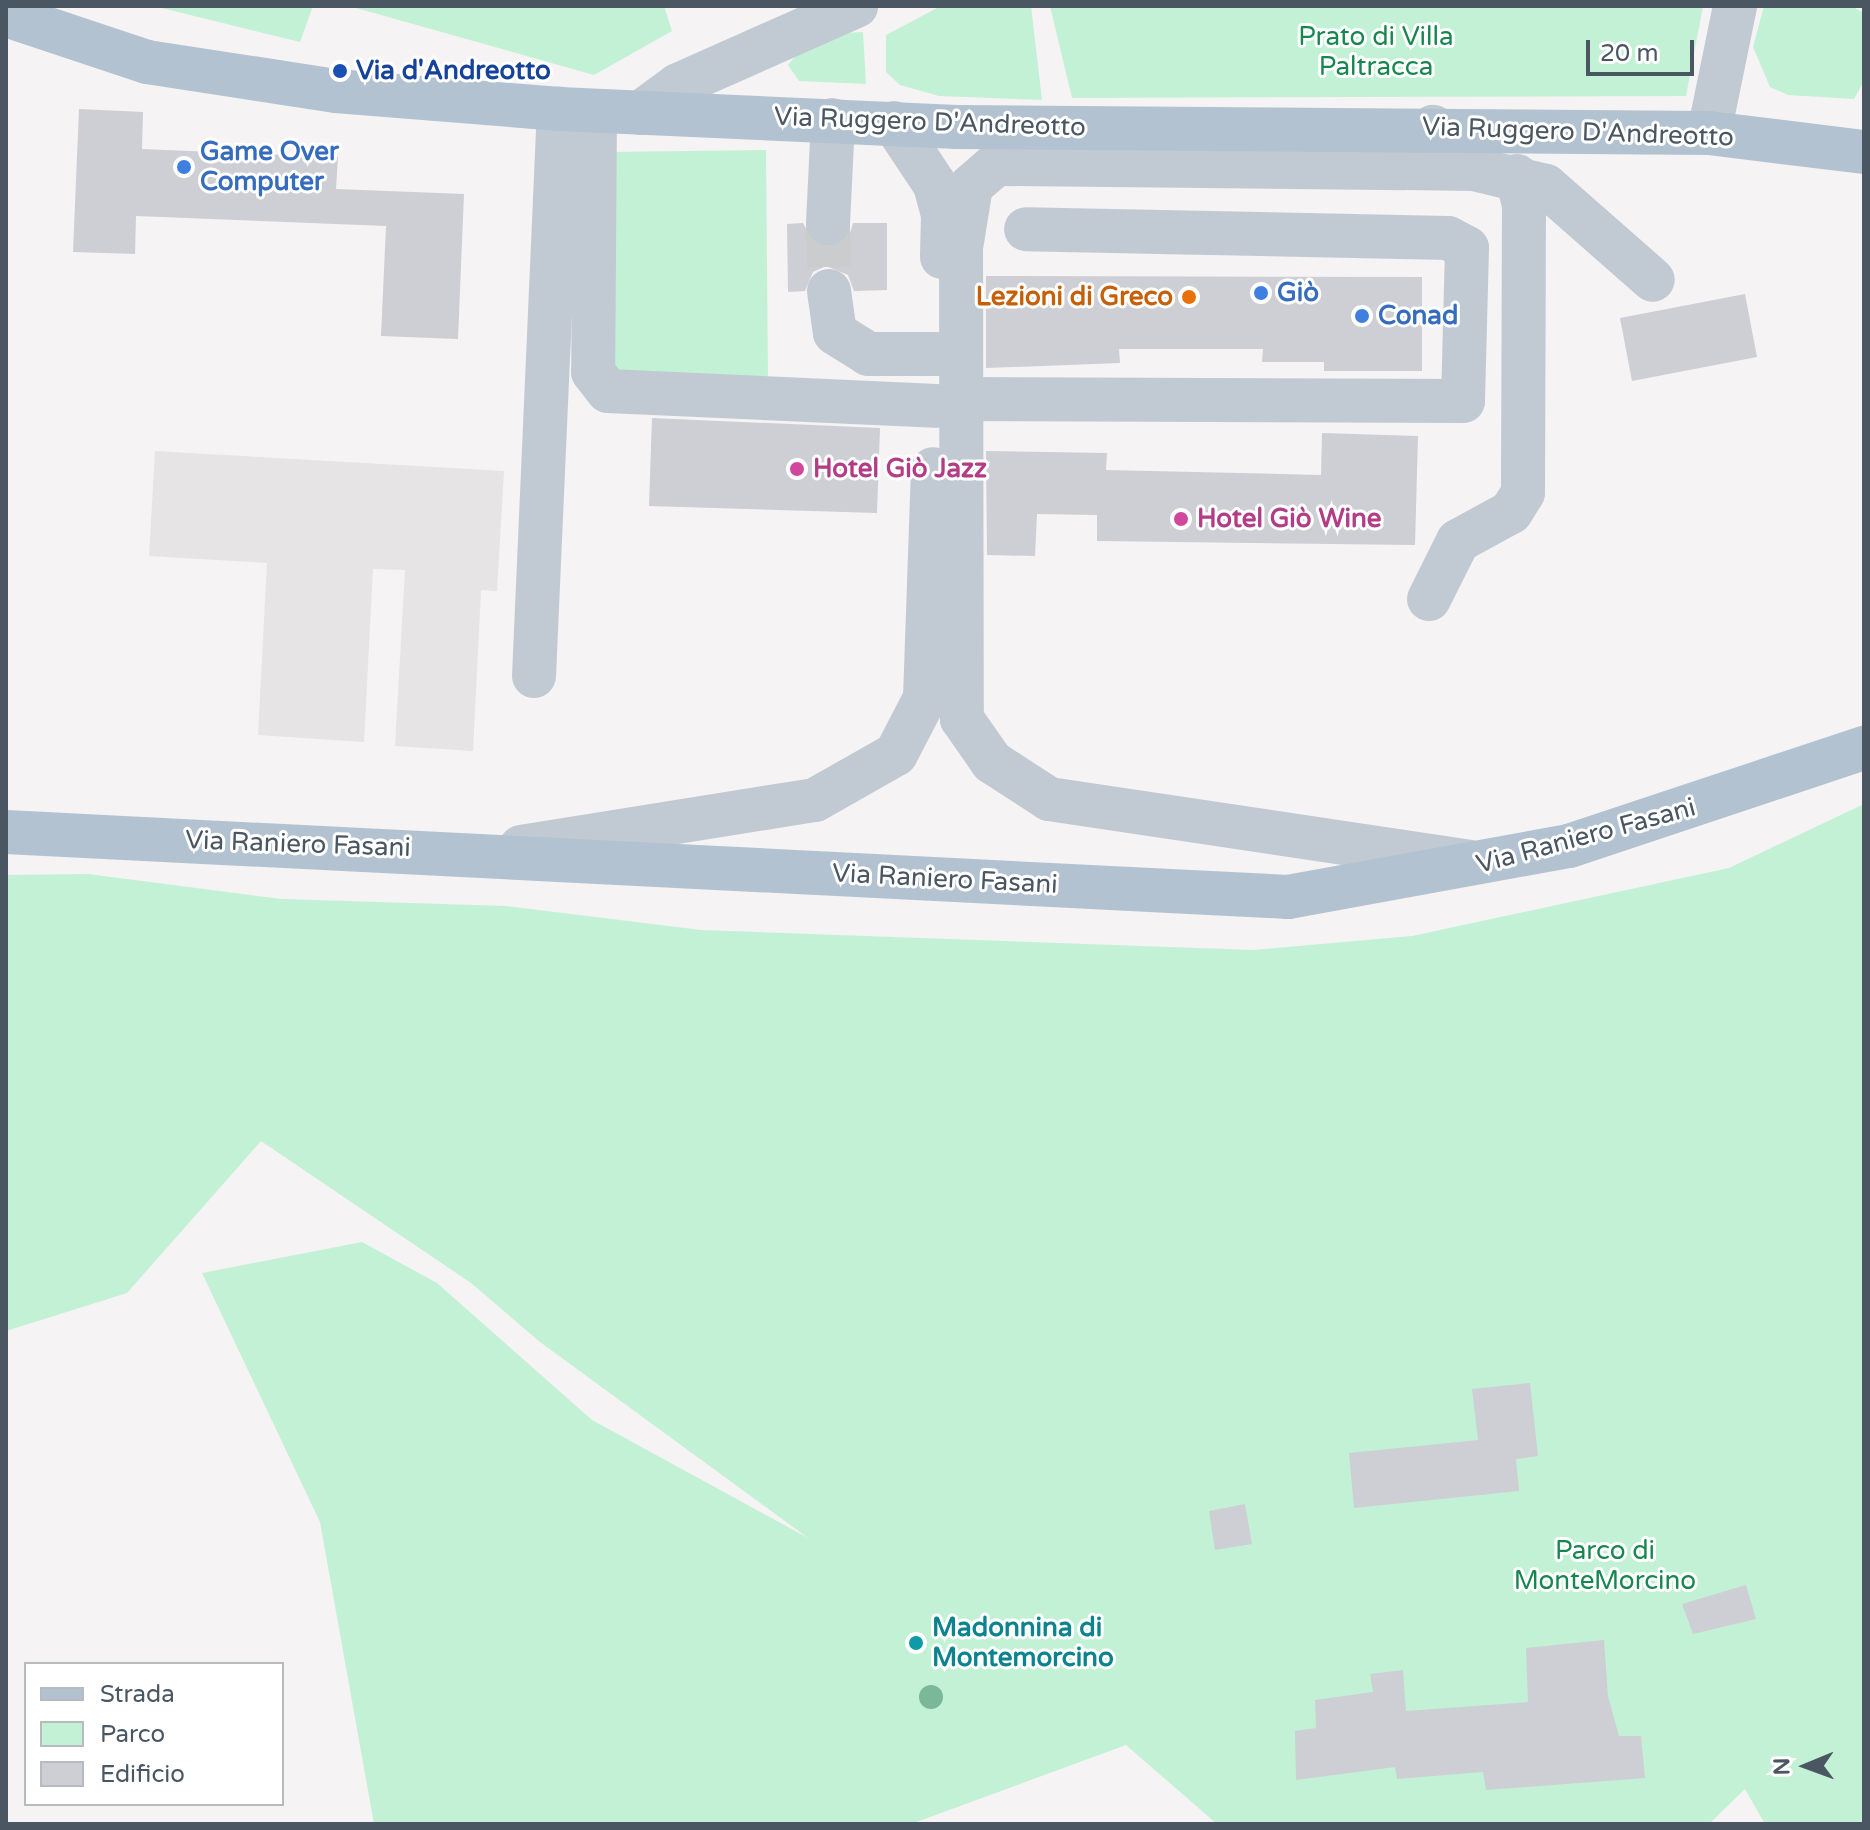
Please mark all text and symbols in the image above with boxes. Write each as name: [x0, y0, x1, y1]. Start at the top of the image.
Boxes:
park label: Prato di Villa Paltracca: [1298, 21, 1454, 82]
scale bar: [1590, 24, 1698, 74]
text: 20 m: [1600, 39, 1658, 68]
place label: Via d'Andreotto: [356, 55, 551, 87]
marker: Via d'Andreotto: [331, 62, 349, 80]
street label: Via Ruggero D'Andreotto: [774, 101, 1086, 143]
street label: Via Ruggero D'Andreotto: [1422, 111, 1734, 153]
place label: Game Over Computer: [200, 136, 339, 198]
marker: Game Over Computer: [175, 158, 193, 176]
place label: Giò: [1277, 277, 1319, 309]
place label: Lezioni di Greco: [976, 281, 1173, 313]
marker: Giò: [1252, 284, 1270, 302]
marker: Lezioni di Greco: [1180, 288, 1198, 306]
place label: Conad: [1378, 300, 1458, 332]
marker: Conad: [1353, 307, 1371, 325]
place label: Hotel Giò Jazz: [813, 453, 987, 485]
marker: Hotel Giò Jazz: [788, 460, 806, 478]
place label: Hotel Giò Wine: [1197, 503, 1381, 535]
marker: Hotel Giò Wine: [1172, 510, 1190, 528]
street label: Via Raniero Fasani: [1473, 792, 1699, 880]
street label: Via Raniero Fasani: [185, 824, 411, 864]
street label: Via Raniero Fasani: [831, 858, 1059, 900]
park label: Parco di MonteMorcino: [1514, 1535, 1696, 1596]
place label: Madonnina di Montemorcino: [932, 1612, 1114, 1674]
marker: Madonnina di Montemorcino: [907, 1634, 925, 1652]
legend: [24, 1662, 284, 1806]
text: Strada: [100, 1680, 175, 1709]
text: Parco: [100, 1720, 165, 1749]
north arrow: [1766, 1726, 1846, 1806]
text: N: [1769, 1757, 1795, 1775]
text: Edificio: [100, 1760, 185, 1789]

